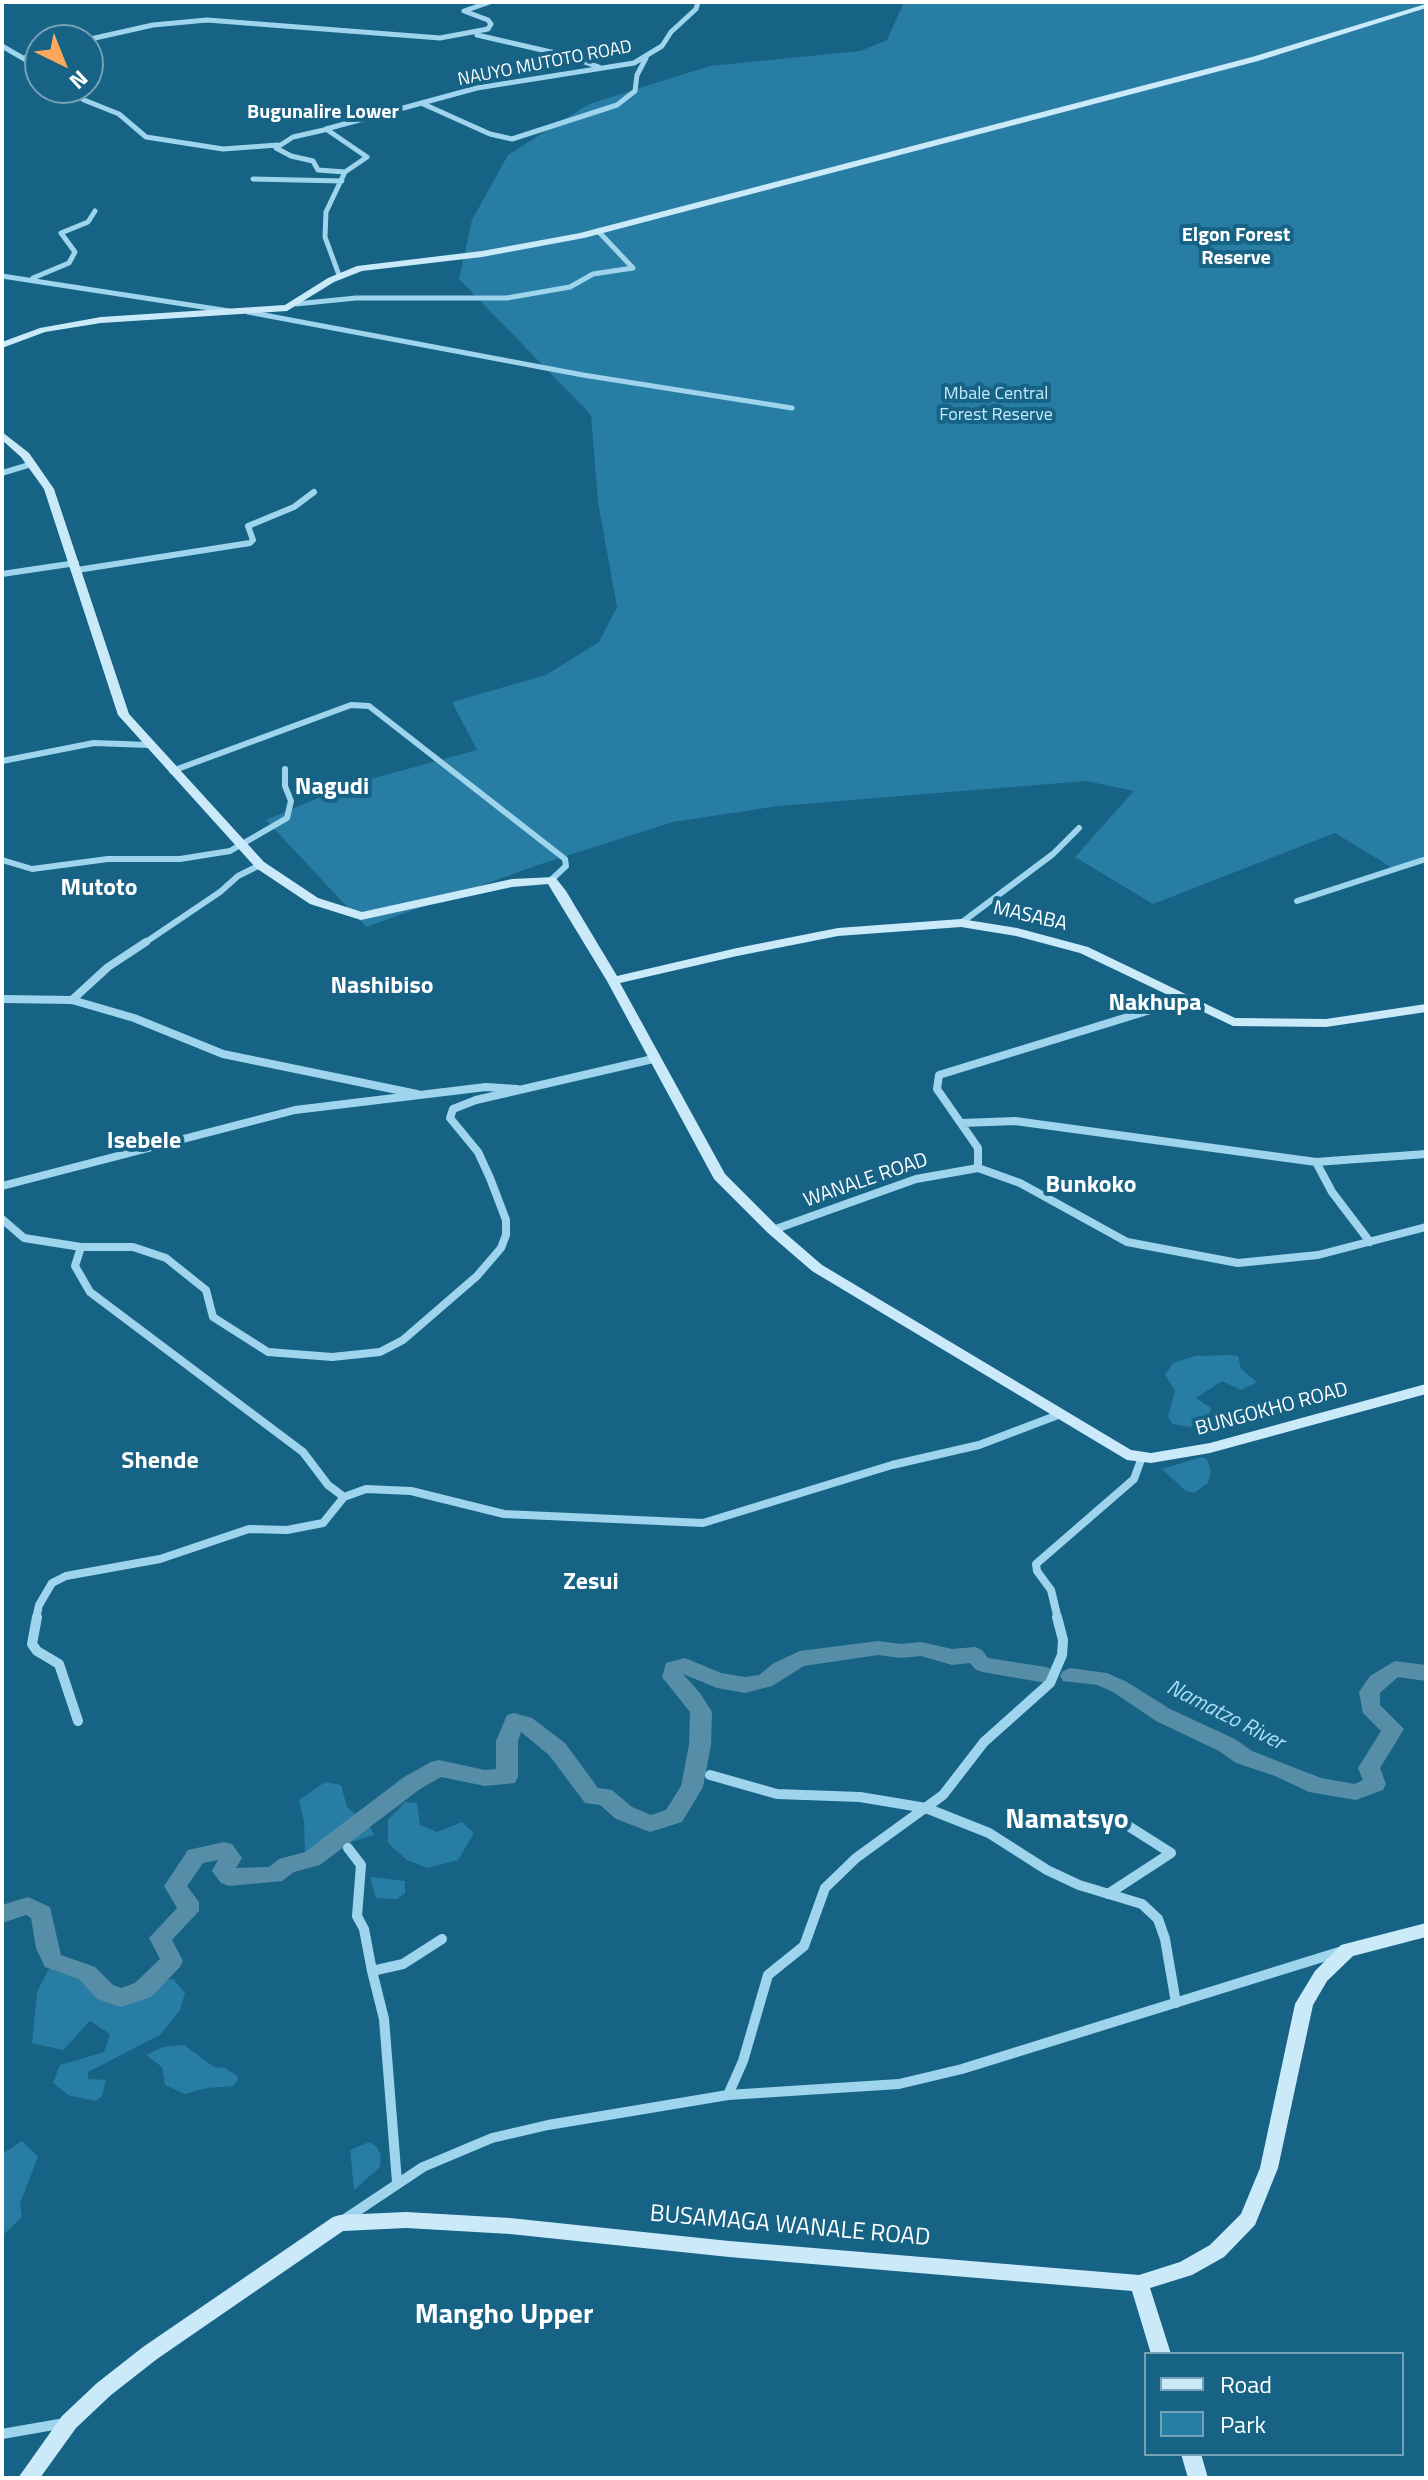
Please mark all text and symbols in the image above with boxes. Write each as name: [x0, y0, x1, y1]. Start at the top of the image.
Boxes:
north arrow: [24, 24, 104, 104]
street label: NAUYO MUTOTO ROAD: [456, 37, 634, 91]
text: N: [62, 62, 96, 98]
district label: Bugunalire Lower: [247, 101, 399, 125]
district label: Elgon Forest Reserve: [1182, 224, 1290, 271]
park label: Mbale Central Forest Reserve: [939, 384, 1053, 426]
district label: Nagudi: [295, 774, 369, 802]
district label: Mutoto: [61, 875, 137, 903]
street label: MASABA: [991, 897, 1069, 937]
district label: Nashibiso: [330, 973, 434, 1001]
district label: Nakhupa: [1108, 990, 1202, 1018]
district label: Isebele: [107, 1128, 181, 1156]
street label: WANALE ROAD: [801, 1149, 931, 1213]
district label: Bunkoko: [1046, 1172, 1136, 1200]
street label: BUNGOKHO ROAD: [1193, 1378, 1351, 1442]
district label: Shende: [121, 1448, 199, 1476]
district label: Zesui: [563, 1569, 619, 1597]
water label: Namatzo River: [1162, 1675, 1288, 1757]
district label: Namatsyo: [1005, 1804, 1129, 1838]
street label: BUSAMAGA WANALE ROAD: [648, 2200, 932, 2254]
district label: Mangho Upper: [415, 2299, 593, 2333]
legend: [1144, 2352, 1404, 2456]
text: Road: [1220, 2366, 1272, 2402]
text: Park: [1220, 2406, 1266, 2442]

